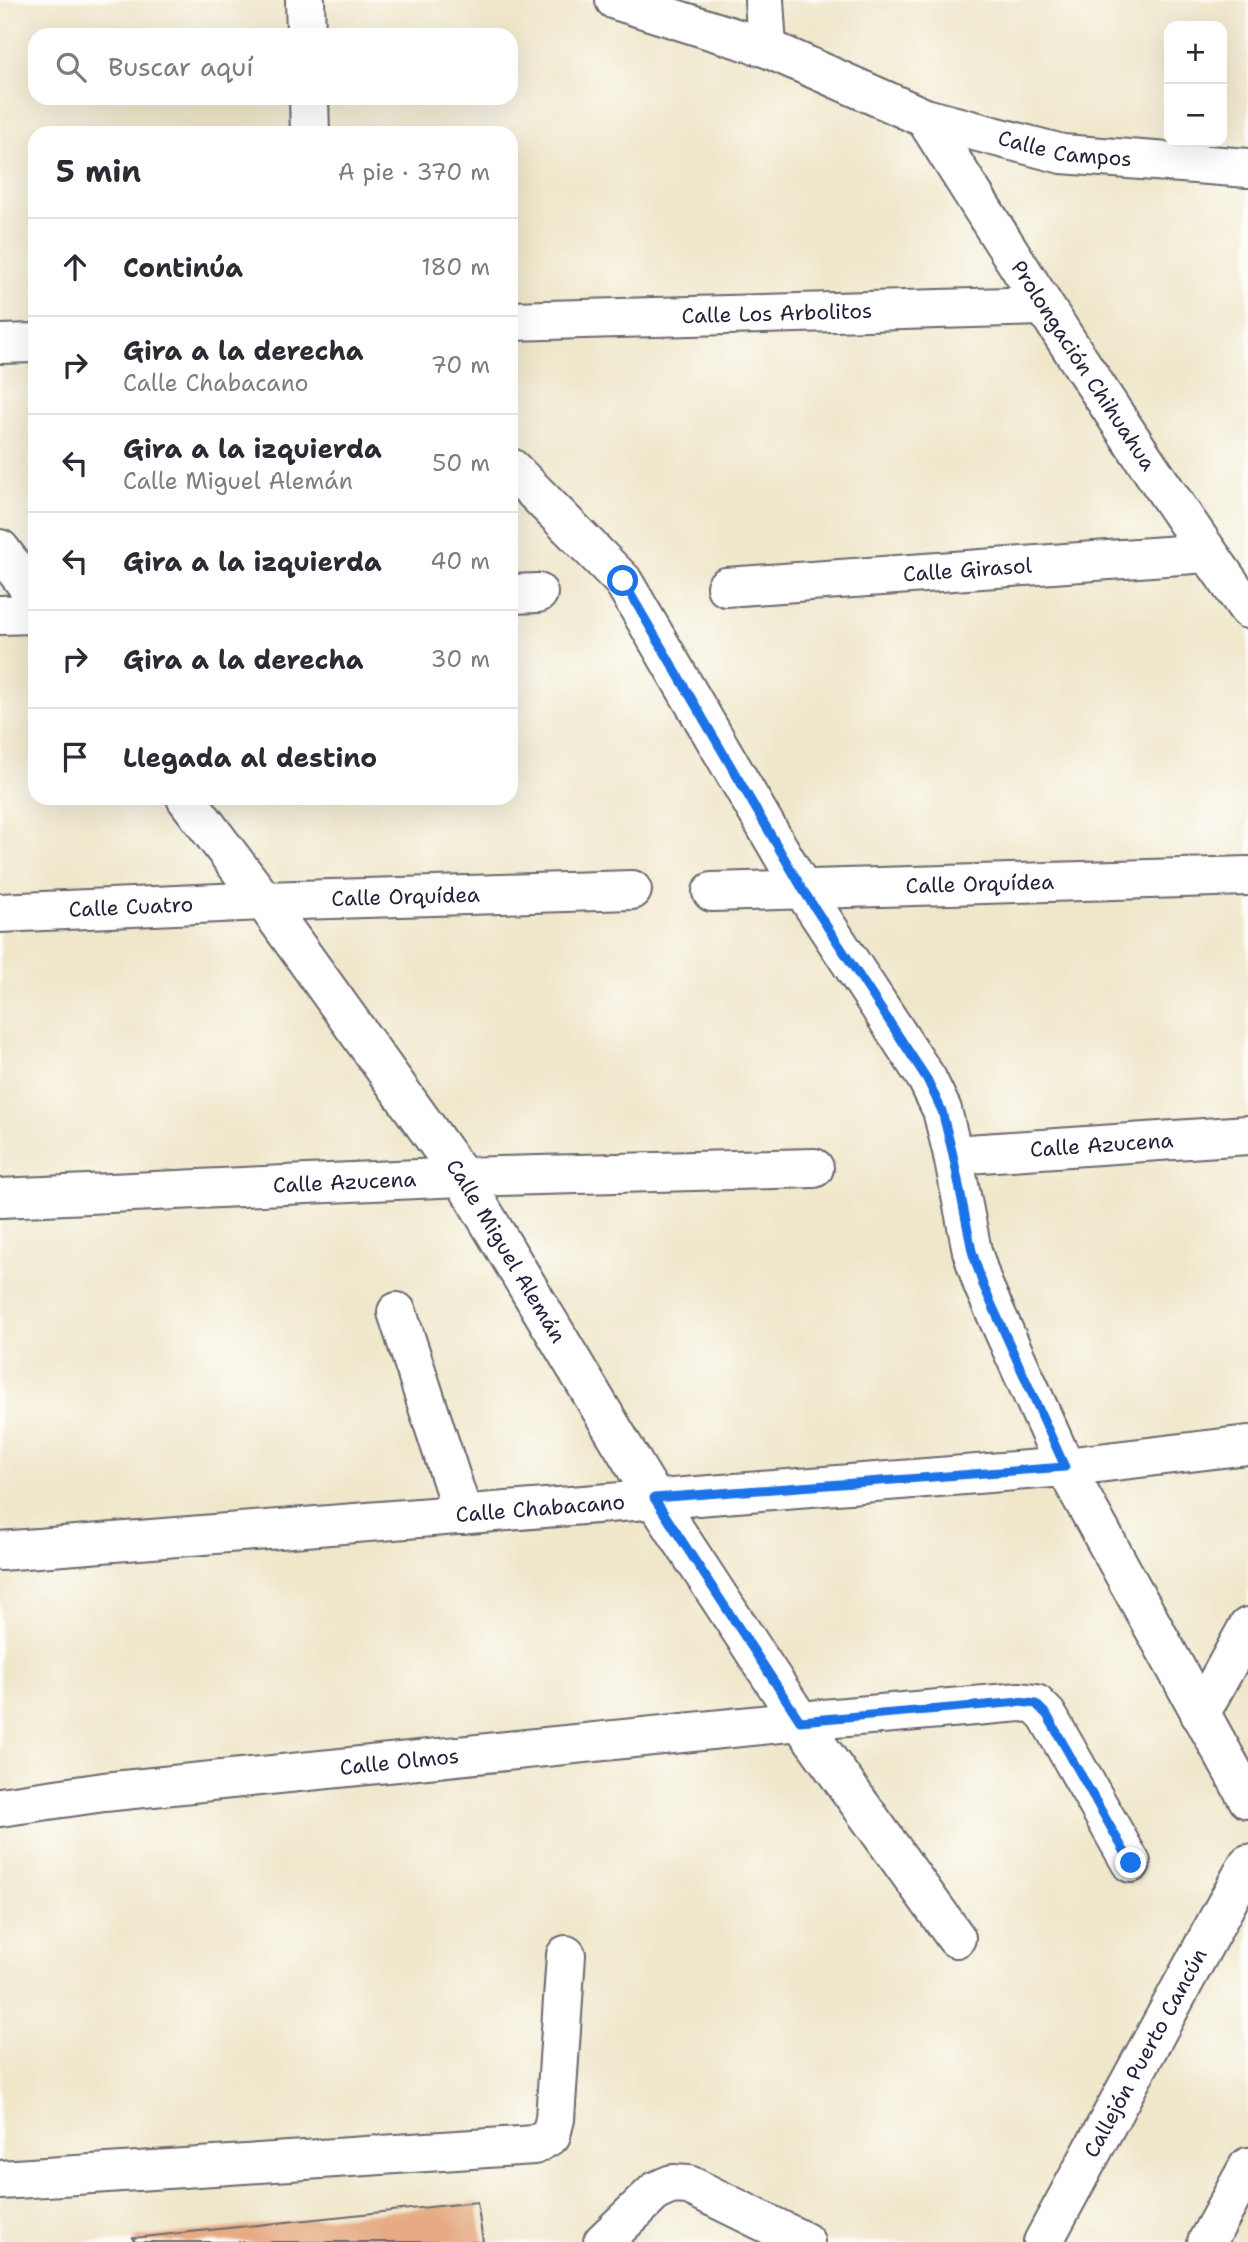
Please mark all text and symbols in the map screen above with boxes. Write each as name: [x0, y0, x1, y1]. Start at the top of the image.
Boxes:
map controls: [1164, 21, 1227, 147]
button: +: [1164, 21, 1227, 84]
search box: [28, 28, 518, 105]
icon: search: [52, 48, 90, 86]
text: Buscar aquí: [108, 49, 254, 84]
button: −: [1164, 84, 1227, 147]
street label: Calle Campos: [995, 124, 1133, 173]
text: 5 min: [56, 151, 141, 192]
text: A pie · 370 m: [338, 157, 490, 187]
icon: ahead: [56, 248, 94, 286]
text: Continúa: [123, 250, 243, 285]
text: 180 m: [421, 252, 490, 282]
street label: Prolongación Chihuahua: [1005, 255, 1162, 476]
street label: Calle Los Arbolitos: [681, 297, 873, 330]
text: Gira a la derecha: [123, 333, 364, 368]
icon: right: [56, 346, 94, 384]
text: 70 m: [431, 350, 490, 380]
text: Calle Chabacano: [123, 368, 309, 398]
text: Gira a la izquierda: [123, 431, 382, 466]
icon: left: [56, 444, 94, 482]
text: 50 m: [432, 448, 490, 478]
text: Calle Miguel Alemán: [123, 466, 353, 496]
icon: left: [56, 542, 94, 580]
text: Gira a la izquierda: [123, 544, 382, 579]
text: 40 m: [430, 546, 490, 576]
street label: Calle Girasol: [902, 551, 1034, 588]
route start: [607, 565, 638, 596]
icon: right: [56, 640, 94, 678]
text: Gira a la derecha: [123, 642, 364, 677]
text: 30 m: [431, 644, 490, 674]
icon: arrive: [56, 738, 94, 776]
text: Llegada al destino: [123, 740, 377, 775]
street label: Calle Orquídea: [905, 868, 1055, 900]
street label: Calle Orquídea: [331, 881, 480, 913]
street label: Calle Cuatro: [68, 890, 194, 924]
street label: Calle Azucena: [1029, 1126, 1174, 1164]
street label: Calle Miguel Alemán: [440, 1154, 572, 1348]
street label: Calle Azucena: [272, 1165, 417, 1200]
street label: Calle Chabacano: [455, 1488, 626, 1529]
street label: Calle Olmos: [338, 1742, 460, 1782]
route end: [1115, 1847, 1146, 1878]
street label: Callejón Puerto Cancún: [1077, 1943, 1214, 2163]

